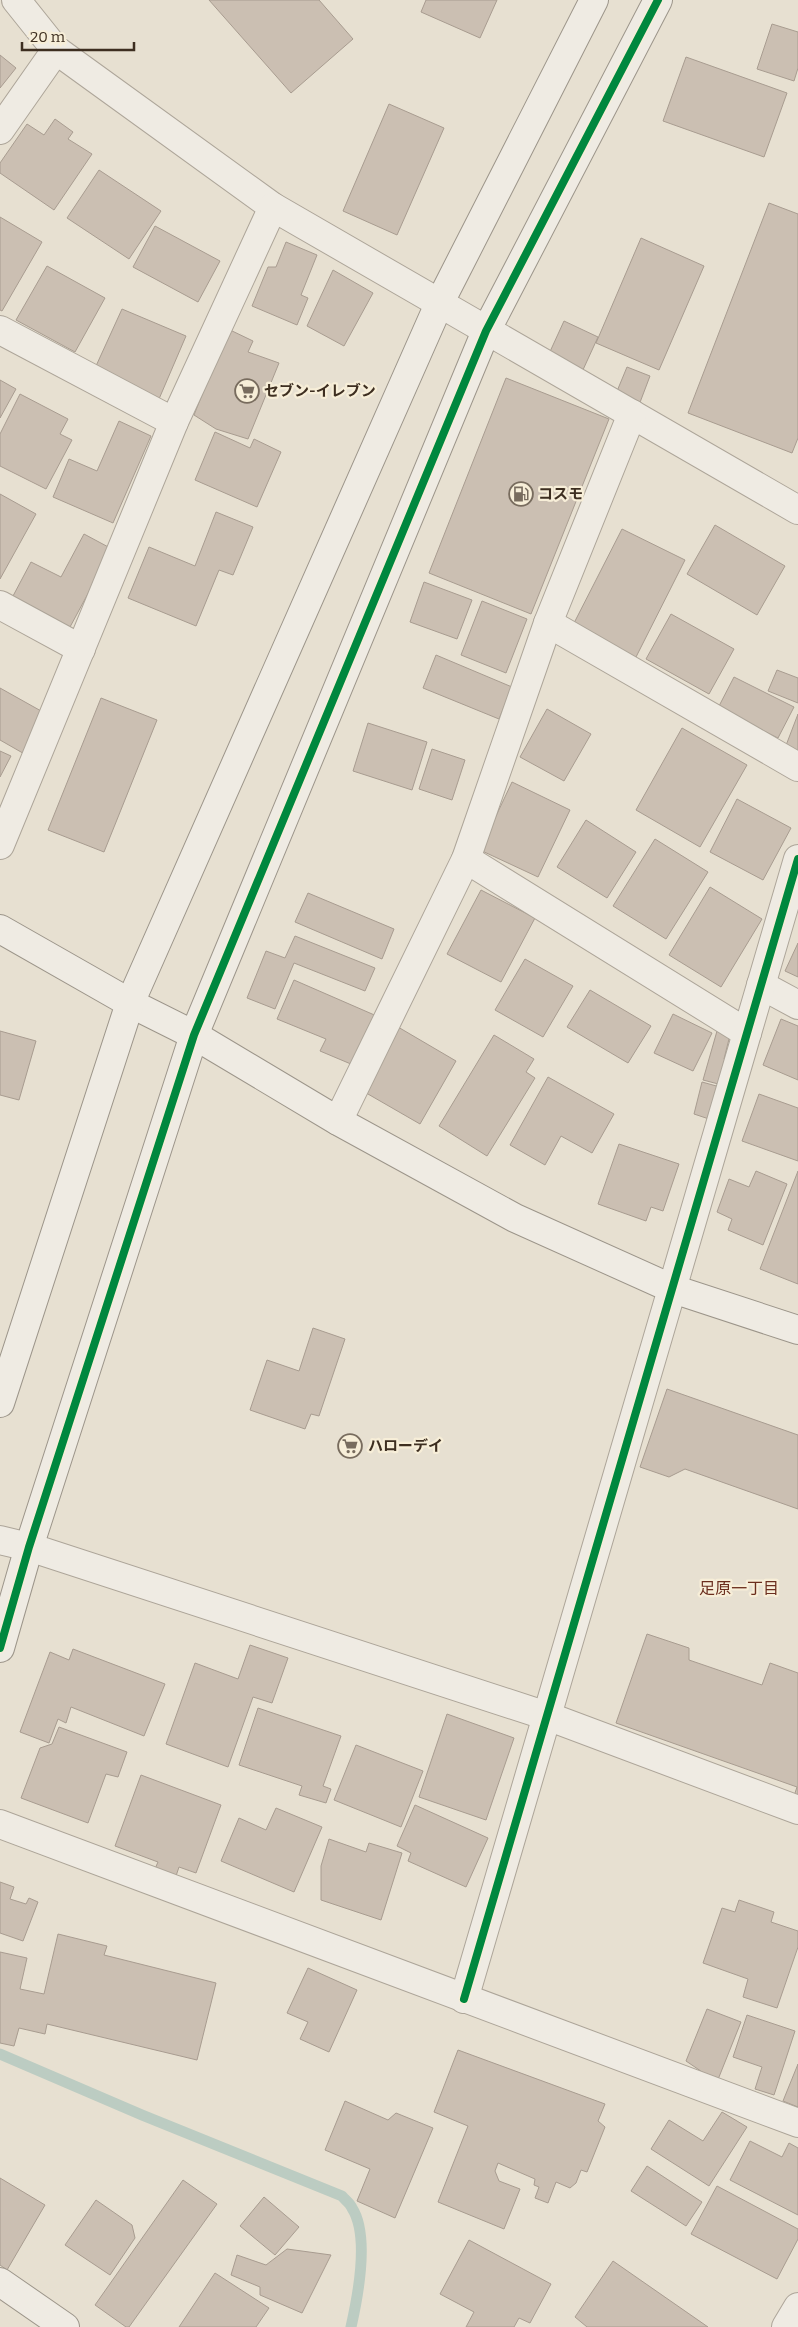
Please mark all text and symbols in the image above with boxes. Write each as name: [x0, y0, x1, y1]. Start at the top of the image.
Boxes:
scale bar: [22, 20, 135, 52]
text: 20 m: [30, 28, 66, 46]
supermarket icon: セブン-イレブン: [234, 378, 260, 404]
place label: セブン-イレブン: [264, 382, 376, 400]
fuel station icon: コスモ: [508, 481, 534, 507]
place label: コスモ: [538, 485, 583, 503]
supermarket icon: ハローデイ: [337, 1433, 363, 1459]
place label: ハローデイ: [368, 1437, 443, 1455]
district label: 足原一丁目: [699, 1579, 779, 1598]

